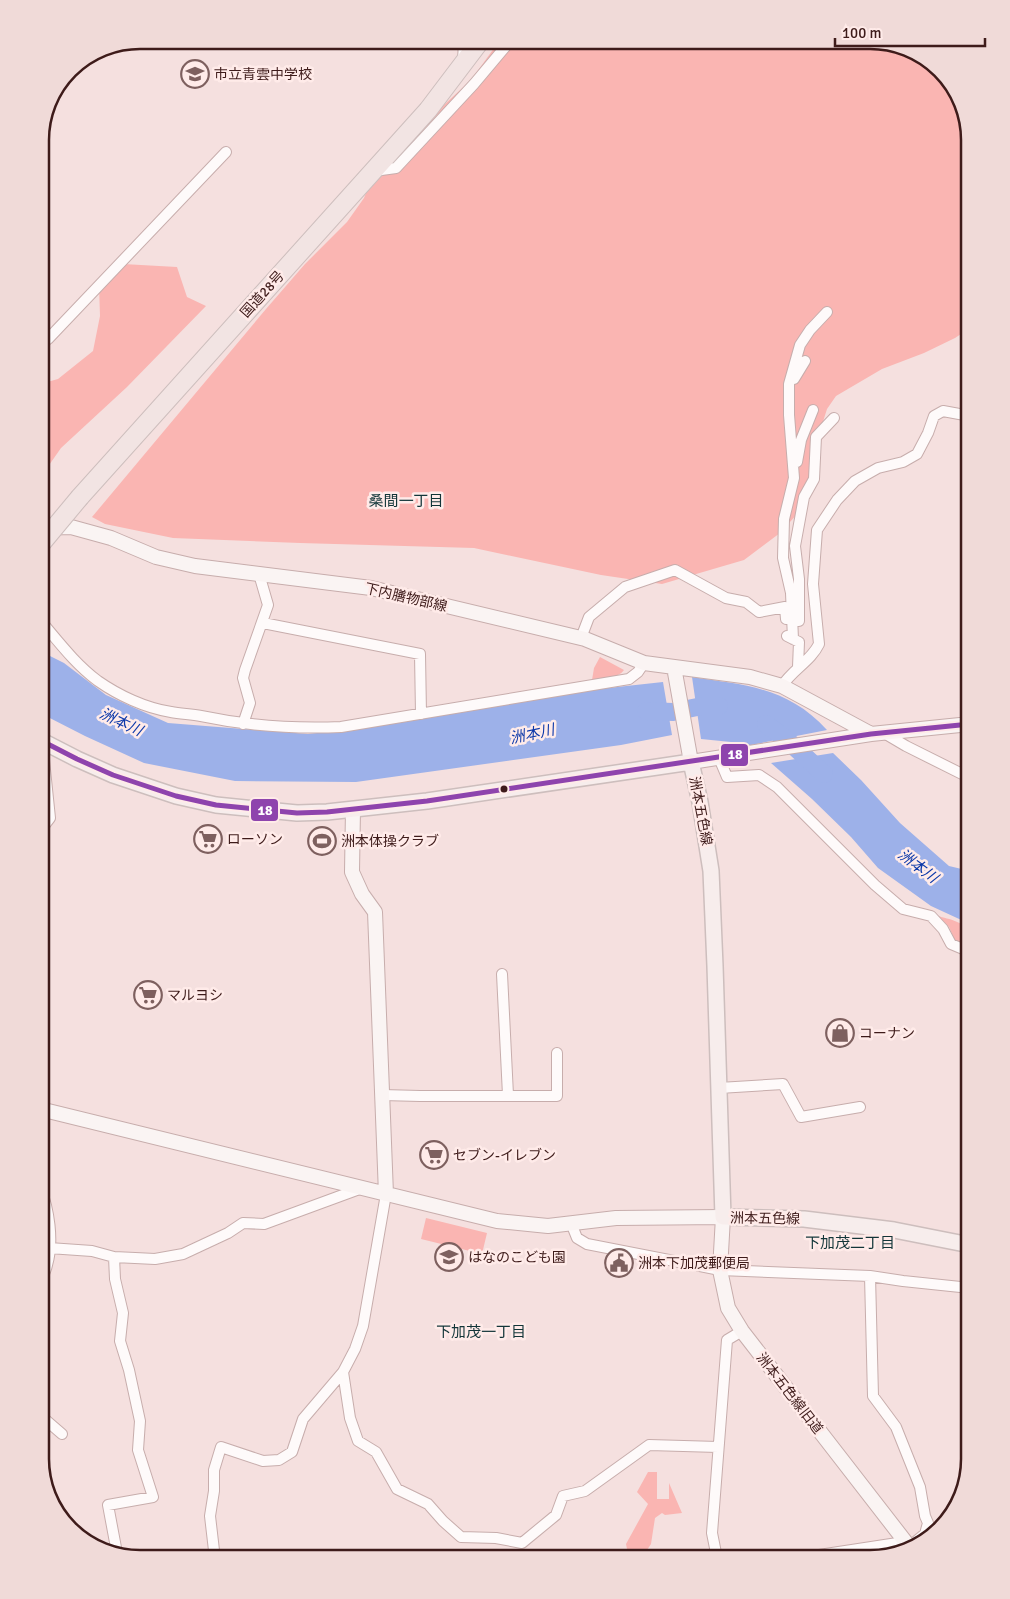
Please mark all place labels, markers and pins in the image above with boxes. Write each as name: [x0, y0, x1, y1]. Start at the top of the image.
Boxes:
school or university icon: 市立青雲中学校: [180, 59, 210, 89]
place label: 市立青雲中学校: [214, 66, 312, 83]
unlabelled marker: [499, 784, 509, 794]
supermarket icon: ローソン: [193, 824, 223, 854]
sports icon: 洲本体操クラブ: [307, 826, 337, 856]
place label: ローソン: [227, 831, 283, 848]
place label: 洲本体操クラブ: [341, 833, 439, 850]
supermarket icon: マルヨシ: [133, 980, 163, 1010]
place label: マルヨシ: [167, 987, 223, 1004]
shop icon: コーナン: [825, 1018, 855, 1048]
place label: コーナン: [859, 1025, 915, 1042]
supermarket icon: セブン-イレブン: [419, 1140, 449, 1170]
place label: セブン-イレブン: [453, 1147, 556, 1164]
school or university icon: はなのこども園: [434, 1242, 464, 1272]
public building icon: 洲本下加茂郵便局: [604, 1248, 634, 1278]
place label: はなのこども園: [468, 1249, 566, 1266]
place label: 洲本下加茂郵便局: [638, 1255, 750, 1272]

